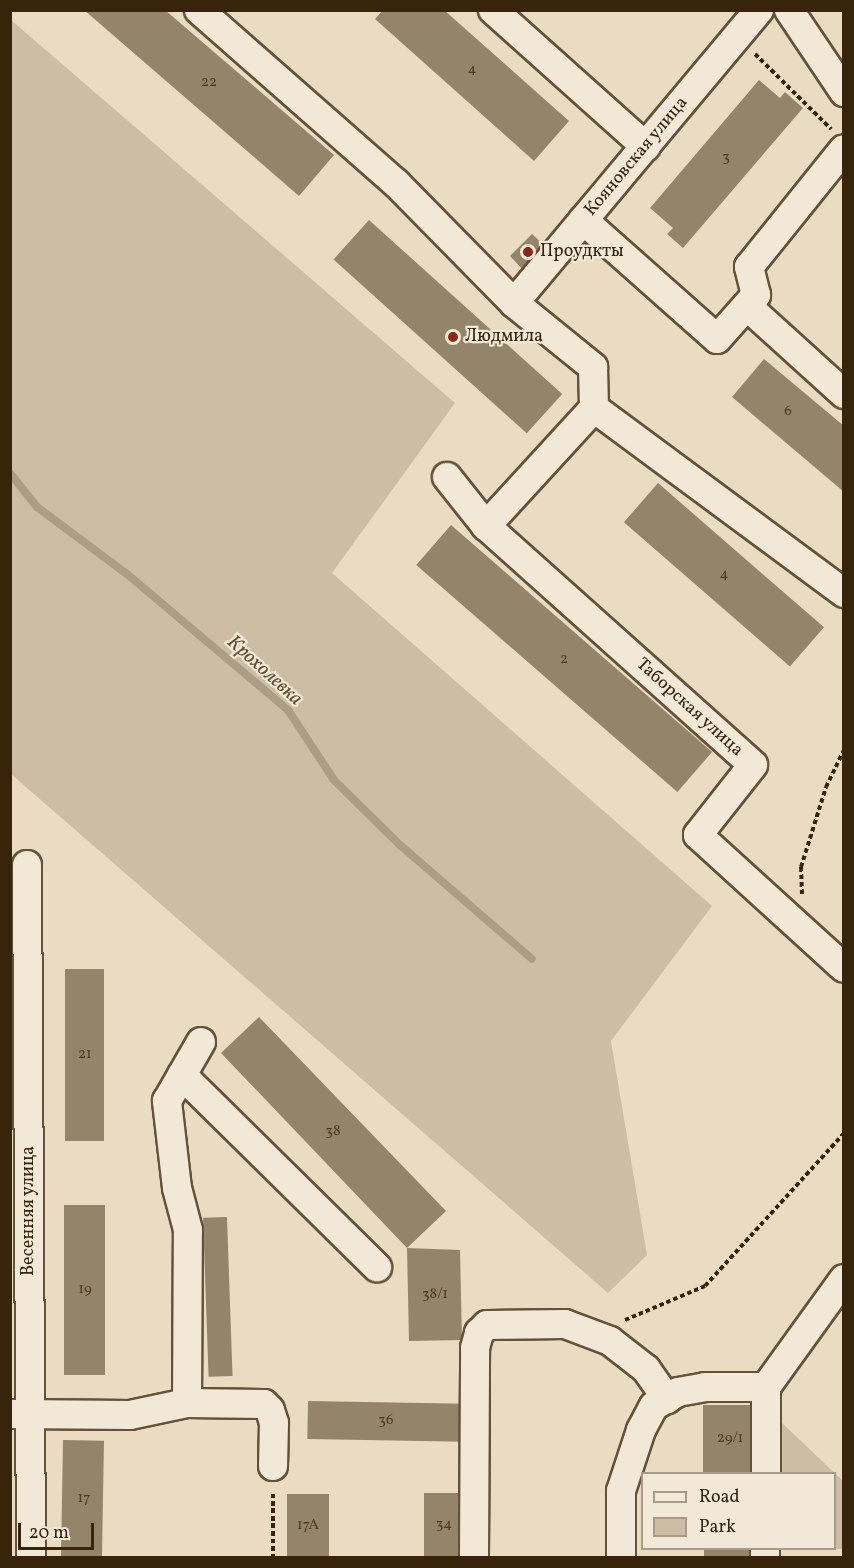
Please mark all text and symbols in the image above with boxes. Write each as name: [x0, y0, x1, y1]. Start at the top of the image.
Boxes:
house number: 4: [468, 61, 476, 79]
house number: 22: [201, 74, 217, 92]
street label: Кояновская улица: [581, 93, 693, 221]
house number: 3: [722, 149, 730, 167]
place label: Проудкты: [540, 241, 624, 263]
marker: Проудкты: [521, 245, 535, 259]
place label: Людмила: [465, 326, 543, 348]
marker: Людмила: [446, 330, 460, 344]
house number: 6: [784, 403, 792, 421]
house number: 4: [720, 566, 728, 584]
water label: Крохолевка: [221, 631, 307, 711]
house number: 2: [560, 651, 568, 669]
street label: Таборская улица: [631, 654, 747, 762]
house number: 21: [78, 1046, 92, 1064]
house number: 38: [325, 1123, 341, 1141]
street label: Весенняя улица: [18, 1146, 40, 1276]
house number: 19: [78, 1281, 92, 1299]
house number: 38/1: [422, 1286, 448, 1304]
house number: 36: [378, 1412, 394, 1430]
house number: 29/1: [717, 1430, 743, 1448]
legend: [641, 1472, 836, 1550]
text: Road: [699, 1485, 740, 1510]
house number: 17: [77, 1490, 91, 1508]
scale bar: [21, 1511, 98, 1549]
text: Park: [699, 1515, 736, 1540]
house number: 34: [436, 1516, 452, 1534]
house number: 17А: [297, 1517, 319, 1535]
text: 20 m: [29, 1521, 69, 1546]

